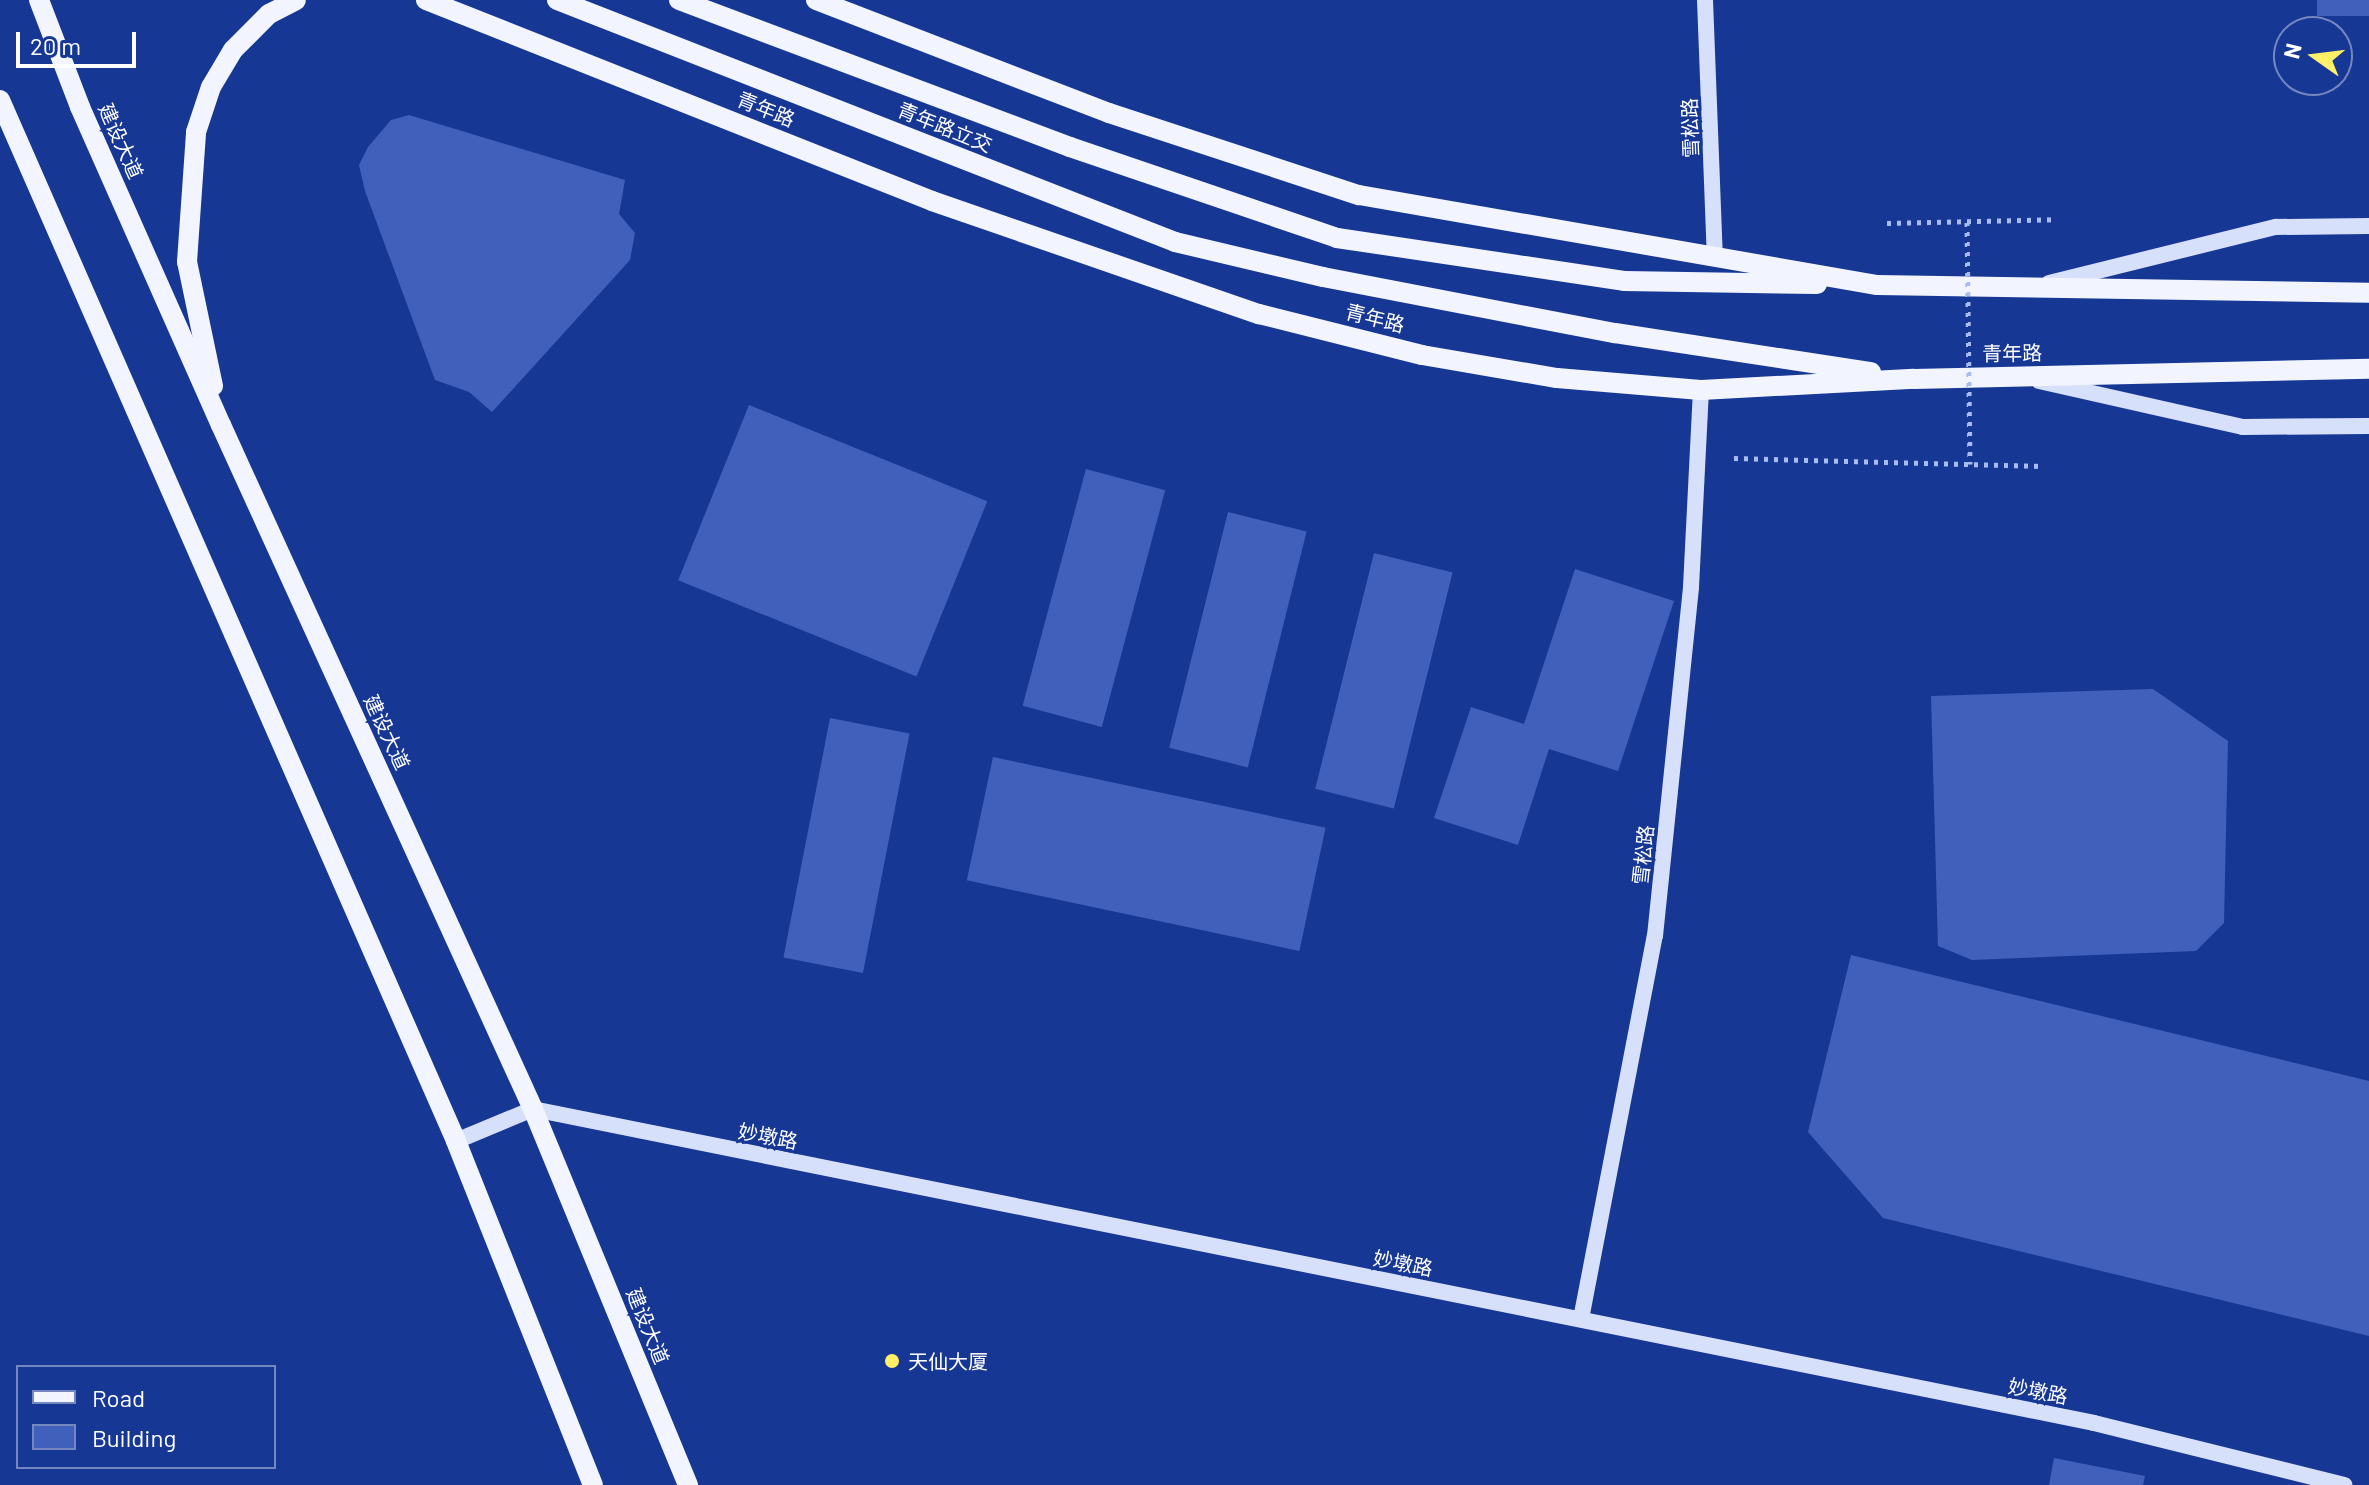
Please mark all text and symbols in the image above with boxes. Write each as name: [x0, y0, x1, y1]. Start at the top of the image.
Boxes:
scale bar: [20, 16, 140, 66]
north arrow: [2273, 16, 2353, 96]
text: 20 m: [30, 31, 81, 60]
text: N: [2277, 40, 2306, 61]
street label: 青年路: [734, 87, 798, 131]
street label: 青年路立交: [894, 97, 996, 157]
street label: 雪松路: [1677, 98, 1703, 158]
street label: 建设大道: [94, 100, 148, 182]
street label: 青年路: [1343, 299, 1407, 337]
street label: 青年路: [1982, 340, 2042, 366]
street label: 建设大道: [359, 691, 415, 773]
street label: 雪松路: [1628, 824, 1658, 886]
street label: 妙墩路: [736, 1118, 800, 1154]
street label: 妙墩路: [1371, 1245, 1435, 1281]
street label: 建设大道: [622, 1284, 674, 1368]
place label: 天仙大厦: [908, 1349, 988, 1373]
marker: 天仙大厦: [883, 1352, 901, 1370]
legend: [16, 1365, 276, 1469]
street label: 妙墩路: [2006, 1373, 2070, 1409]
text: Road: [92, 1383, 145, 1412]
text: Building: [92, 1423, 176, 1452]

